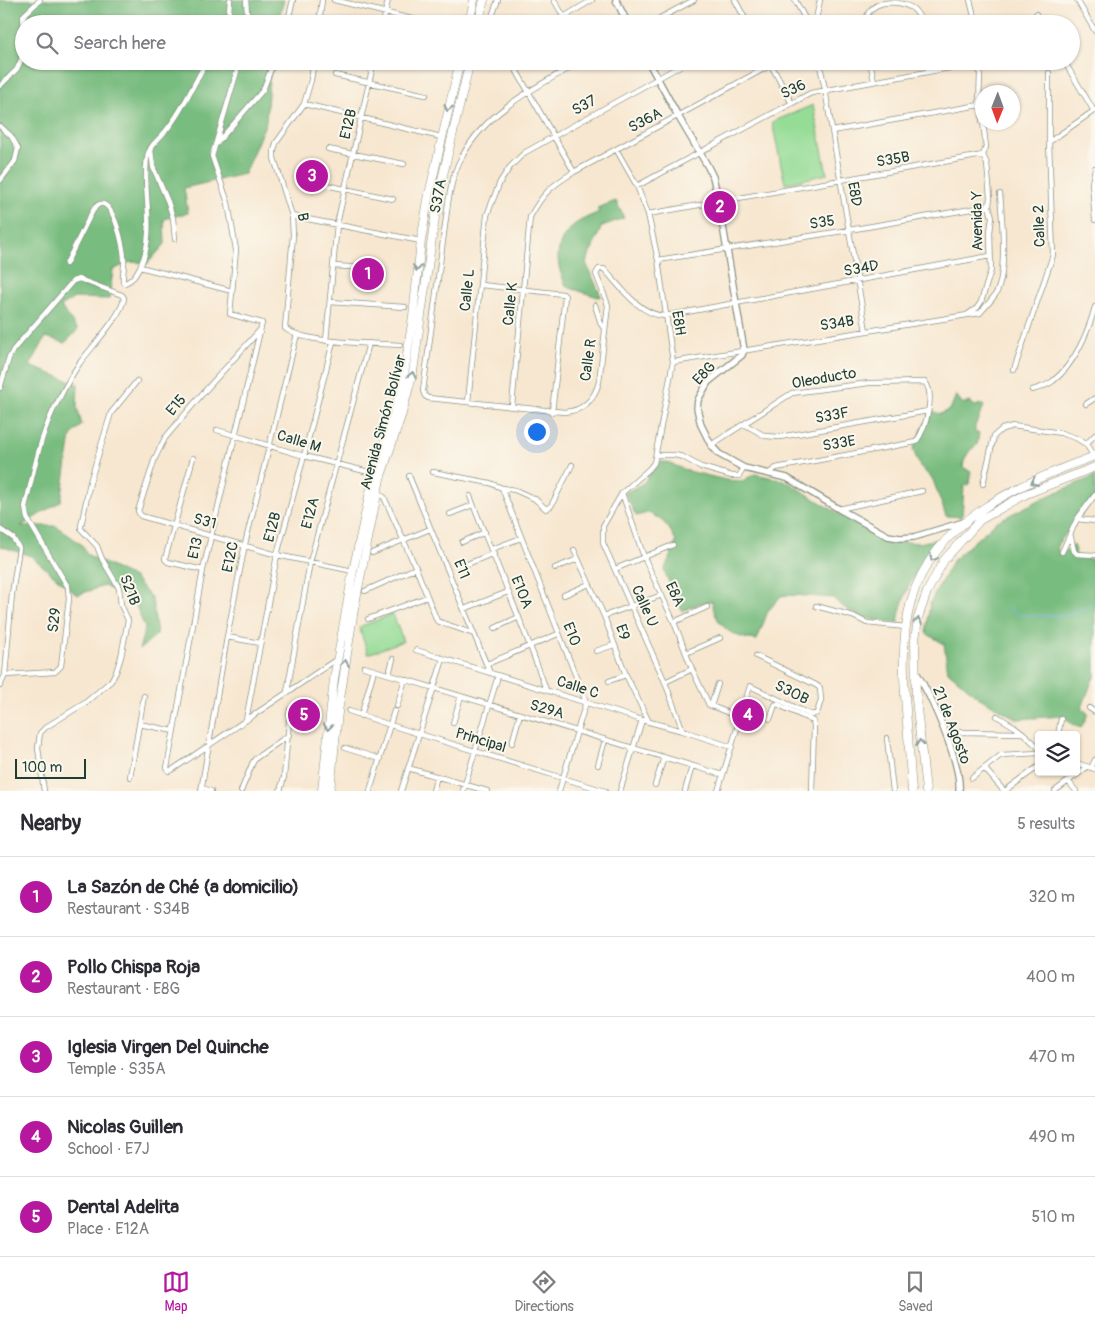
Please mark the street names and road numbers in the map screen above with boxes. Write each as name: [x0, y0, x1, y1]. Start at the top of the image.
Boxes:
street label: S36: [777, 75, 809, 104]
street label: S37: [569, 91, 600, 120]
street label: S36A: [625, 104, 666, 137]
street label: E12B: [336, 107, 361, 141]
street label: S35B: [875, 147, 911, 172]
street label: S37A: [426, 177, 451, 215]
street label: E8D: [843, 180, 866, 208]
street label: Avenida Y: [967, 190, 988, 251]
street label: Calle 2: [1029, 204, 1050, 248]
street label: B: [292, 211, 313, 223]
street label: S35: [808, 211, 836, 234]
street label: S34D: [842, 256, 880, 281]
street label: Calle L: [456, 268, 479, 312]
street label: Calle K: [499, 282, 522, 326]
street label: E8H: [667, 309, 690, 337]
street label: S34B: [819, 311, 856, 336]
street label: Calle R: [576, 337, 601, 383]
street label: Avenida Simón Bolívar: [356, 352, 411, 492]
street label: E8G: [689, 358, 720, 389]
street label: Oleoducto: [790, 363, 858, 394]
street label: E15: [162, 391, 191, 420]
street label: S33F: [813, 403, 851, 428]
street label: Calle M: [275, 426, 323, 457]
street label: S33E: [821, 431, 857, 456]
street label: E12A: [297, 495, 324, 531]
street label: S31: [191, 509, 218, 534]
street label: E12B: [259, 510, 286, 544]
street label: E13: [184, 535, 207, 561]
street label: E12C: [218, 540, 243, 574]
street label: E11: [449, 557, 474, 582]
street label: S21B: [115, 572, 144, 608]
street label: E10A: [506, 573, 537, 612]
street label: E8A: [661, 579, 689, 610]
street label: Calle U: [627, 582, 662, 630]
street label: S29: [44, 607, 65, 634]
street label: E10: [558, 620, 585, 649]
street label: E9: [611, 622, 634, 643]
street label: Calle C: [554, 672, 601, 703]
street label: S30B: [772, 676, 812, 709]
street label: 21 de Agosto: [928, 684, 975, 767]
street label: S29A: [528, 696, 566, 723]
street label: Principal: [453, 724, 509, 757]

